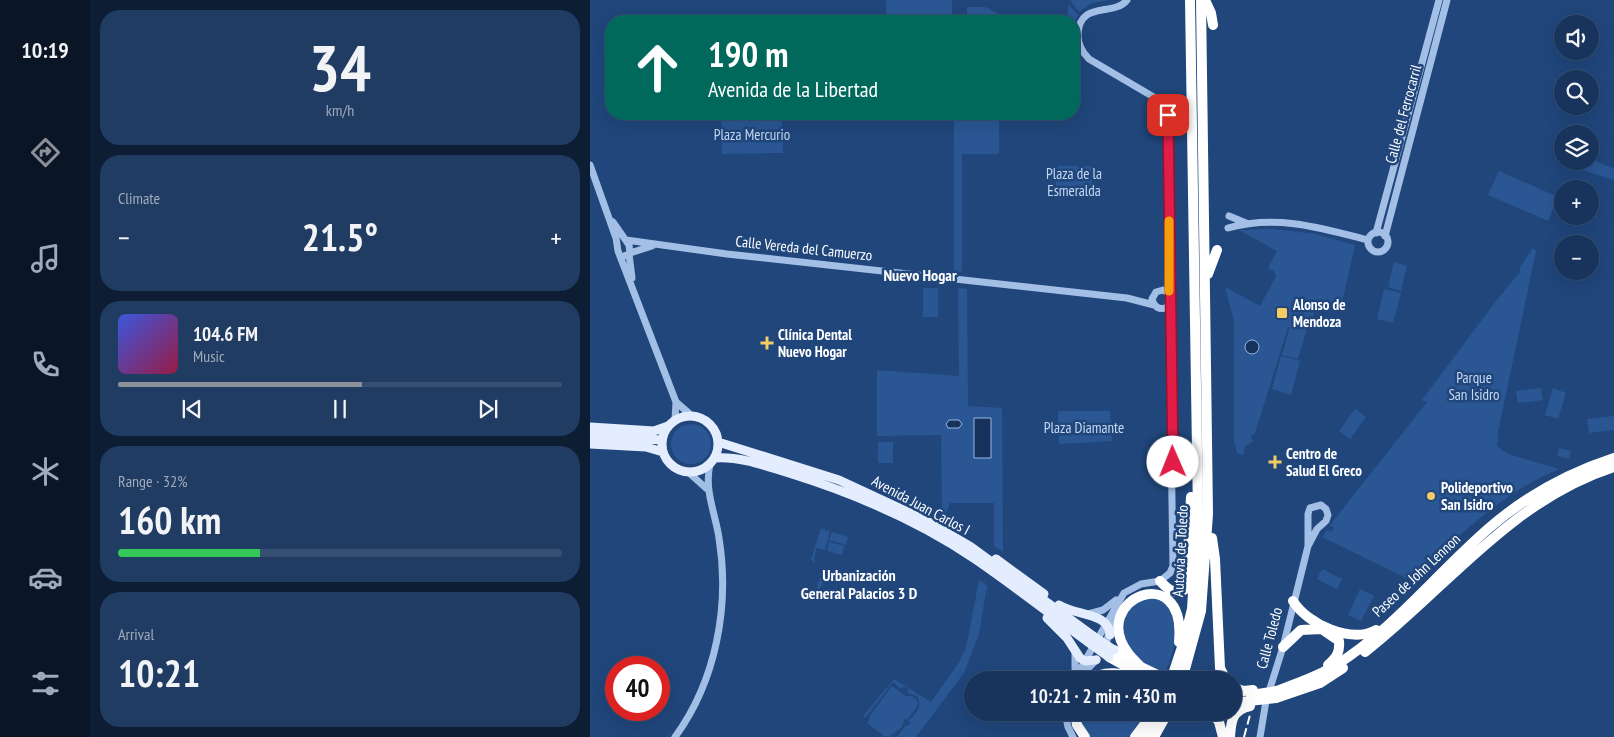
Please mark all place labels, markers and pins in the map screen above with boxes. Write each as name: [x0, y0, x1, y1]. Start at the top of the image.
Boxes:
pin: [1147, 94, 1189, 136]
place label: Alonso de Mendoza: [1292, 295, 1346, 331]
marker: Alonso de Mendoza: [1275, 306, 1289, 320]
place label: Clínica Dental Nuevo Hogar: [778, 325, 852, 361]
marker: Clínica Dental Nuevo Hogar: [760, 336, 774, 350]
place label: Centro de Salud El Greco: [1286, 444, 1362, 480]
marker: Centro de Salud El Greco: [1268, 455, 1282, 469]
place label: Polideportivo San Isidro: [1441, 478, 1513, 514]
marker: Polideportivo San Isidro: [1425, 490, 1437, 502]

